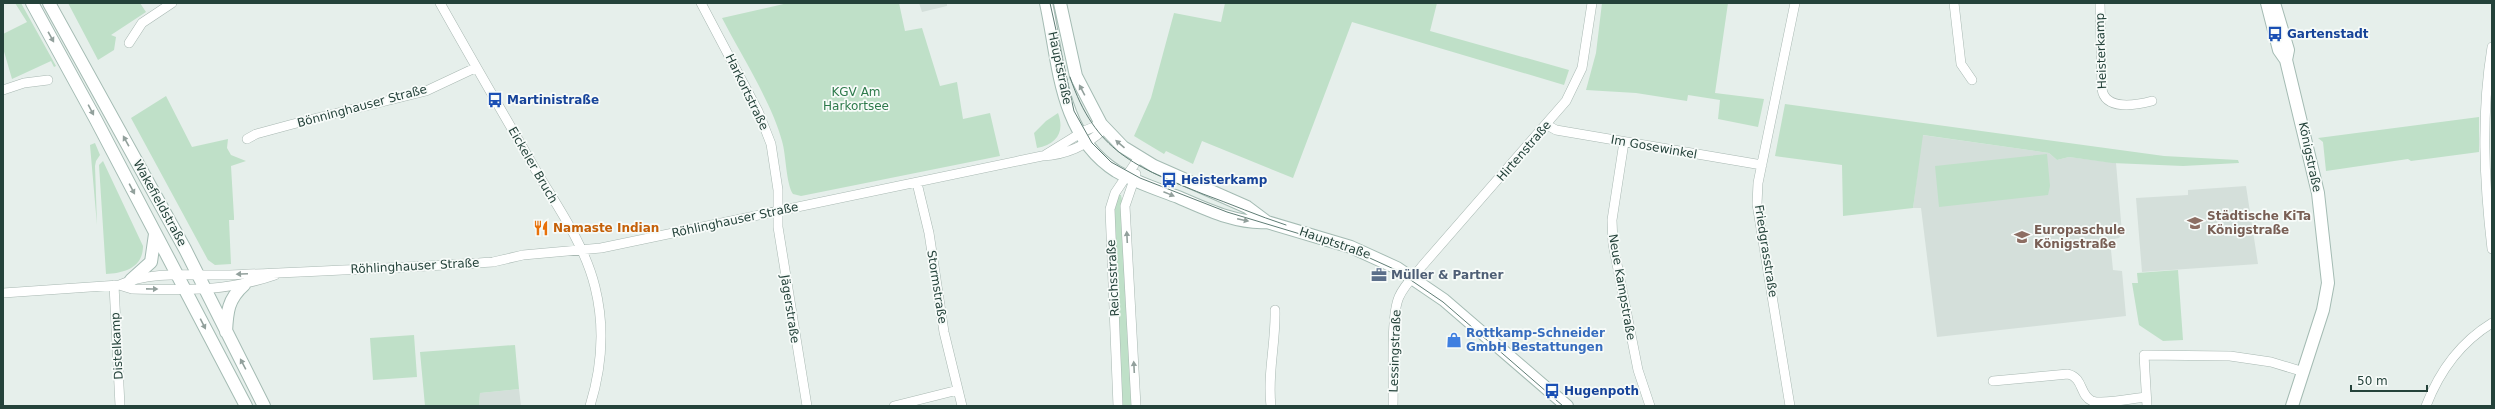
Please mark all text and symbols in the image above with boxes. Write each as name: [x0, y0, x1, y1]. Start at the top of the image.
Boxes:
street label: Heisterkamp: [2093, 13, 2109, 89]
bus stop icon: Gartenstadt: [2266, 25, 2284, 43]
place label: Gartenstadt: [2287, 27, 2369, 41]
street label: Hauptstraße: [1045, 30, 1075, 106]
one-way arrow: [48, 31, 55, 43]
street label: Harkortstraße: [723, 52, 771, 132]
street label: Bönninghauser Straße: [296, 82, 428, 130]
one-way arrow: [1079, 84, 1086, 96]
park label: KGV Am Harkortsee: [823, 85, 889, 113]
bus stop icon: Martinistraße: [486, 91, 504, 109]
place label: Martinistraße: [507, 93, 599, 107]
one-way arrow: [88, 104, 95, 116]
street label: Hirtenstraße: [1494, 118, 1554, 184]
street label: Königstraße: [2296, 121, 2324, 193]
street label: Eickeler Bruch: [505, 124, 561, 206]
street label: Im Gosewinkel: [1610, 133, 1698, 161]
one-way arrow: [123, 135, 130, 147]
one-way arrow: [1115, 140, 1125, 149]
street label: Wakefieldstraße: [131, 157, 189, 249]
bus stop icon: Heisterkamp: [1160, 171, 1178, 189]
place label: Heisterkamp: [1181, 173, 1268, 187]
one-way arrow: [129, 184, 135, 195]
one-way arrow: [1164, 191, 1176, 197]
street label: Röhlinghauser Straße: [670, 200, 800, 240]
street label: Friedgrasstraße: [1752, 204, 1780, 298]
place label: Städtische KiTa Königstraße: [2207, 209, 2311, 237]
school or university icon: Städtische KiTa Königstraße: [2186, 214, 2204, 232]
one-way arrow: [1237, 218, 1249, 224]
restaurant icon: Namaste Indian: [532, 219, 550, 237]
place label: Namaste Indian: [553, 221, 659, 235]
place label: Europaschule Königstraße: [2034, 223, 2125, 251]
street label: Hauptstraße: [1298, 224, 1372, 262]
school or university icon: Europaschule Königstraße: [2013, 228, 2031, 246]
one-way arrow: [1124, 230, 1130, 243]
street label: Neue Kampstraße: [1606, 233, 1638, 341]
street label: Reichsstraße: [1104, 239, 1122, 317]
street label: Stormstraße: [924, 249, 950, 325]
street label: Röhlinghauser Straße: [350, 256, 480, 276]
office icon: Müller & Partner: [1370, 266, 1388, 284]
place label: Müller & Partner: [1391, 268, 1503, 282]
one-way arrow: [235, 271, 248, 277]
street label: Jägerstraße: [778, 273, 802, 344]
one-way arrow: [146, 286, 159, 292]
street label: Lessingstraße: [1387, 309, 1403, 393]
street label: Distelkamp: [108, 312, 126, 380]
one-way arrow: [200, 318, 206, 330]
place label: Rottkamp-Schneider GmbH Bestattungen: [1466, 326, 1605, 354]
shop icon: Rottkamp-Schneider GmbH Bestattungen: [1445, 331, 1463, 349]
one-way arrow: [240, 359, 246, 370]
one-way arrow: [1130, 361, 1137, 373]
scale bar: [2351, 367, 2427, 393]
text: 50 m: [2357, 374, 2388, 388]
bus stop icon: Hugenpoth: [1543, 382, 1561, 400]
place label: Hugenpoth: [1564, 384, 1639, 398]

